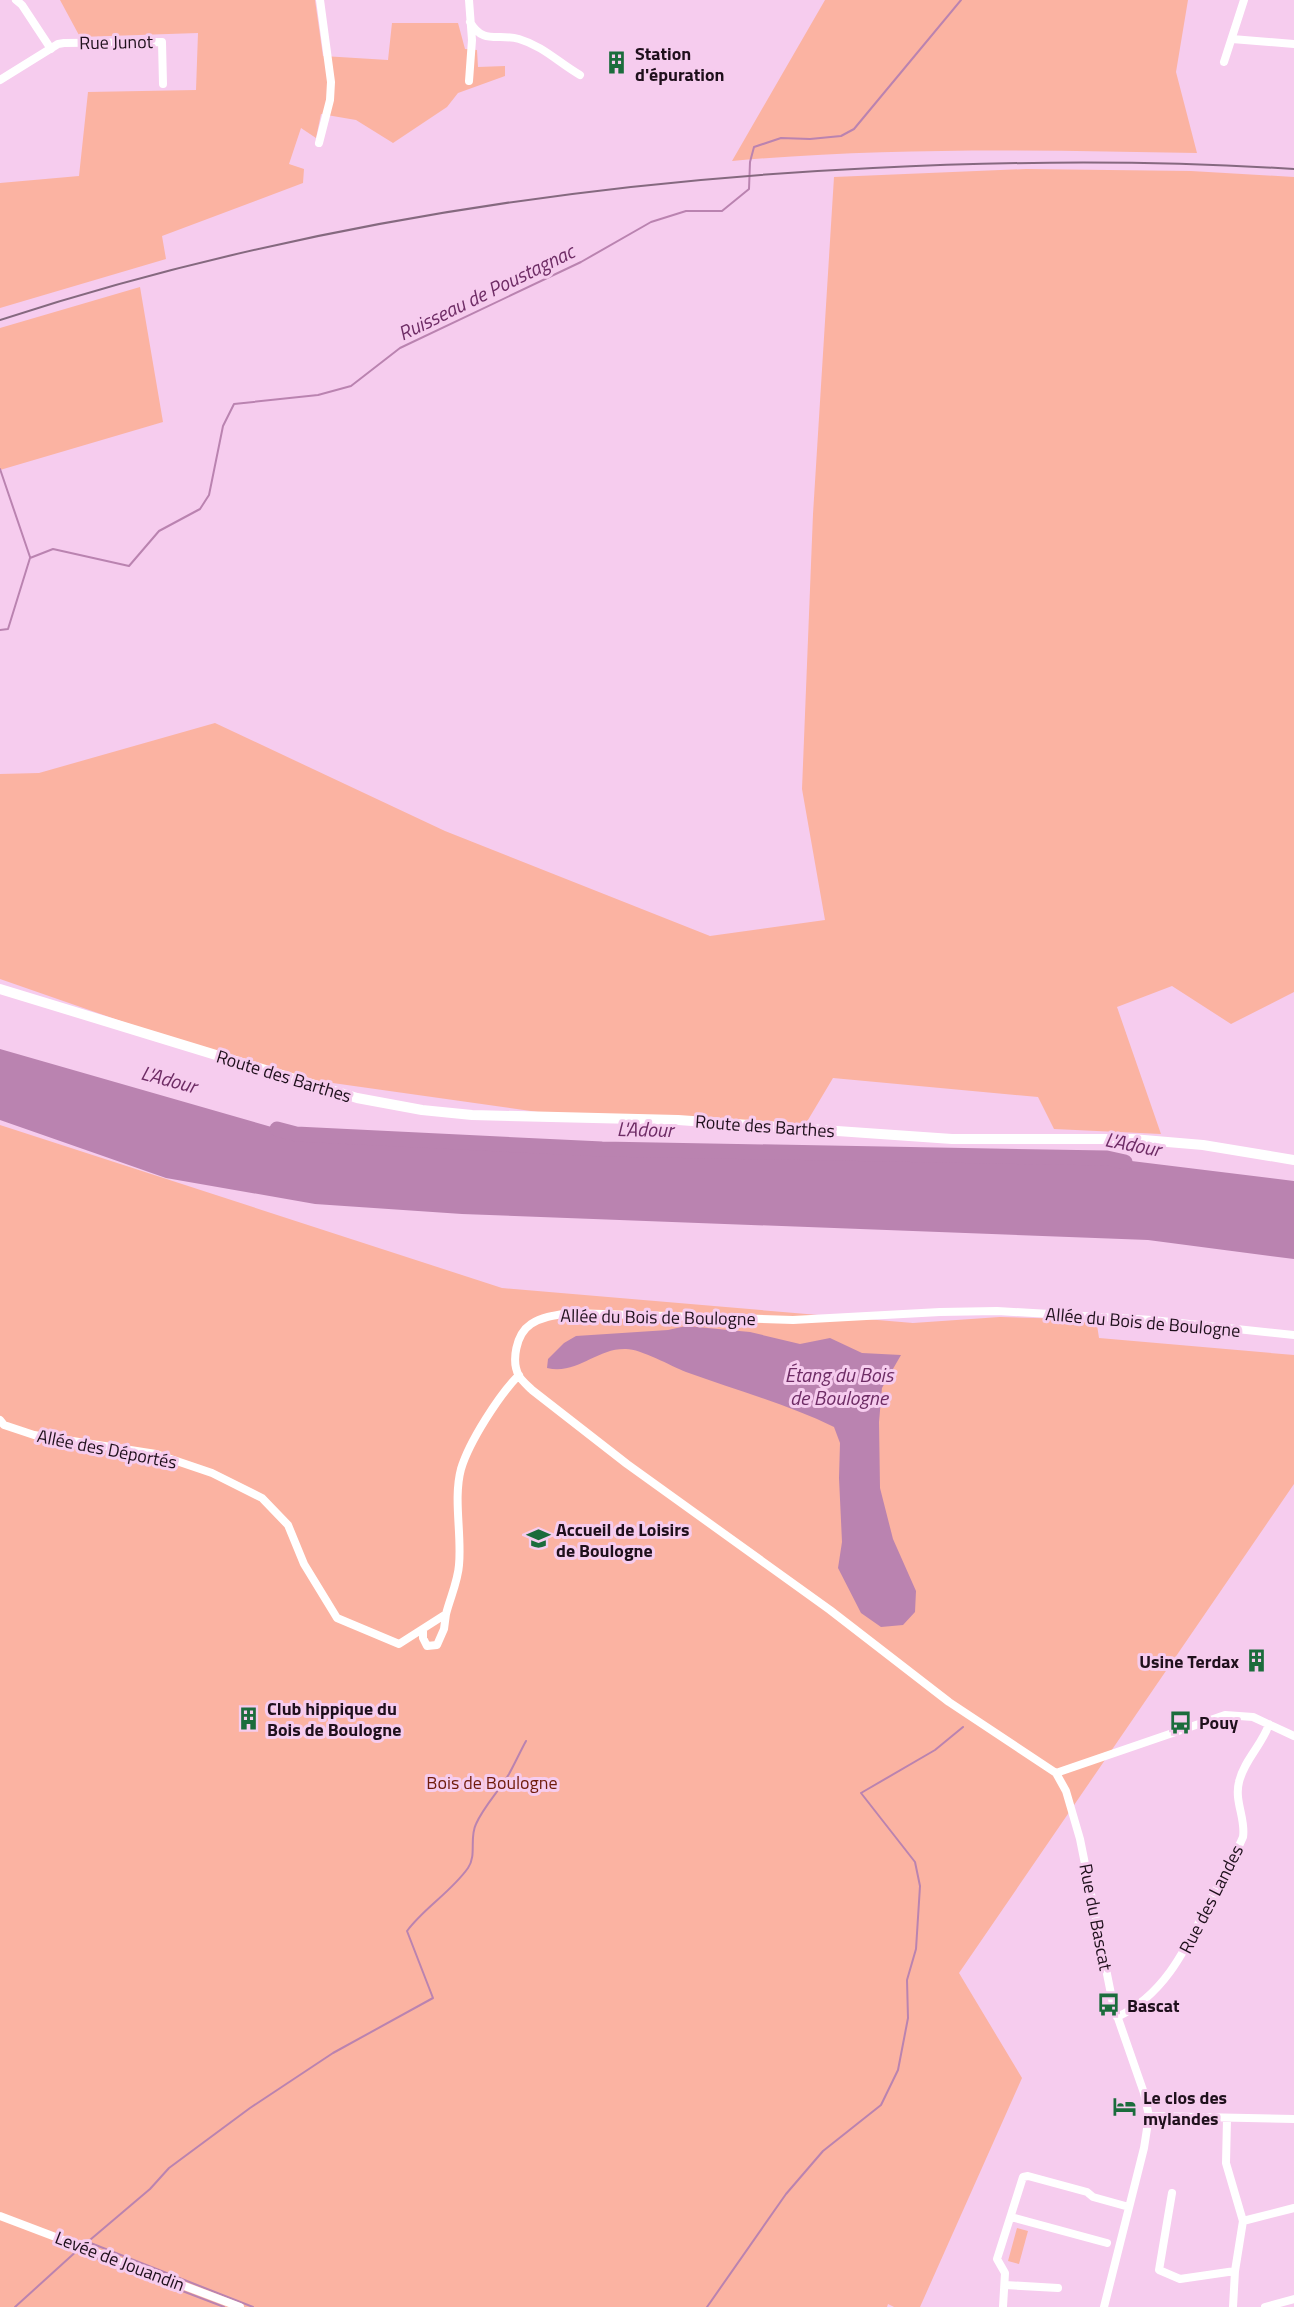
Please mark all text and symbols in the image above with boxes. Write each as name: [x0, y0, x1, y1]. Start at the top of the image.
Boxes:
street label: Rue Junot: [79, 28, 154, 56]
place label: Station d'épuration: [635, 40, 725, 88]
building icon: Station d'épuration: [604, 50, 630, 76]
water label: Ruisseau de Poustagnac: [393, 235, 581, 348]
street label: Route des Barthes: [213, 1043, 355, 1109]
water label: L'Adour: [138, 1057, 203, 1102]
street label: Route des Barthes: [694, 1108, 836, 1144]
water label: L'Adour: [617, 1113, 676, 1145]
water label: L'Adour: [1102, 1123, 1166, 1165]
street label: Allée du Bois de Boulogne: [1044, 1300, 1242, 1344]
street label: Allée du Bois de Boulogne: [560, 1302, 756, 1332]
water label: Étang du Bois de Boulogne: [785, 1359, 895, 1413]
street label: Allée des Déportés: [35, 1422, 179, 1476]
place label: Accueil de Loisirs de Boulogne: [556, 1516, 689, 1564]
school or university icon: Accueil de Loisirs de Boulogne: [525, 1526, 551, 1552]
place label: Usine Terdax: [1139, 1648, 1239, 1675]
building icon: Usine Terdax: [1244, 1648, 1270, 1674]
place label: Club hippique du Bois de Boulogne: [267, 1695, 401, 1743]
building icon: Club hippique du Bois de Boulogne: [236, 1705, 262, 1731]
bus stop icon: Pouy: [1168, 1709, 1194, 1735]
place label: Pouy: [1199, 1709, 1238, 1736]
park label: Bois de Boulogne: [426, 1769, 558, 1796]
street label: Rue des Landes: [1172, 1840, 1250, 1958]
street label: Rue du Bascat: [1072, 1861, 1120, 1973]
bus stop icon: Bascat: [1096, 1992, 1122, 2018]
place label: Bascat: [1127, 1992, 1180, 2019]
place label: Le clos des mylandes: [1143, 2084, 1227, 2132]
hotel icon: Le clos des mylandes: [1112, 2094, 1138, 2120]
street label: Levée de Jouandin: [51, 2224, 189, 2298]

